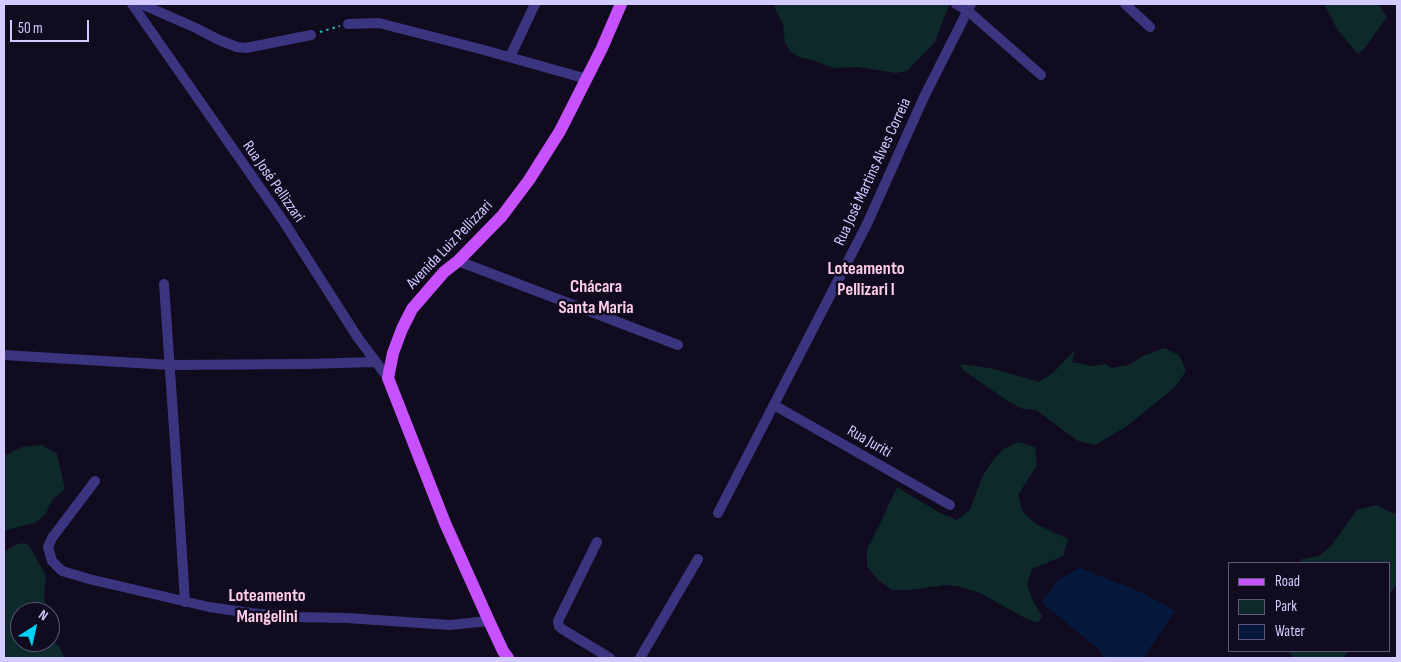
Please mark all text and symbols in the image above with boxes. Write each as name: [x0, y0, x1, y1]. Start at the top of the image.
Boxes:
scale bar: [12, 10, 91, 42]
text: 50 m: [18, 19, 43, 38]
street label: Rua José Martins Alves Correia: [830, 95, 916, 249]
street label: Rua José Pellizzari: [238, 138, 308, 226]
street label: Avenida Luiz Pellizzari: [403, 197, 497, 293]
district label: Loteamento Pellizari I: [827, 258, 905, 300]
district label: Chácara Santa Maria: [559, 276, 633, 318]
street label: Rua Juriti: [843, 422, 895, 462]
legend: [1228, 562, 1391, 652]
text: Road: [1275, 572, 1300, 591]
district label: Loteamento Mangelini: [228, 585, 306, 628]
text: Park: [1275, 597, 1297, 616]
north arrow: [10, 602, 60, 652]
text: N: [35, 606, 51, 624]
text: Water: [1275, 622, 1305, 641]

